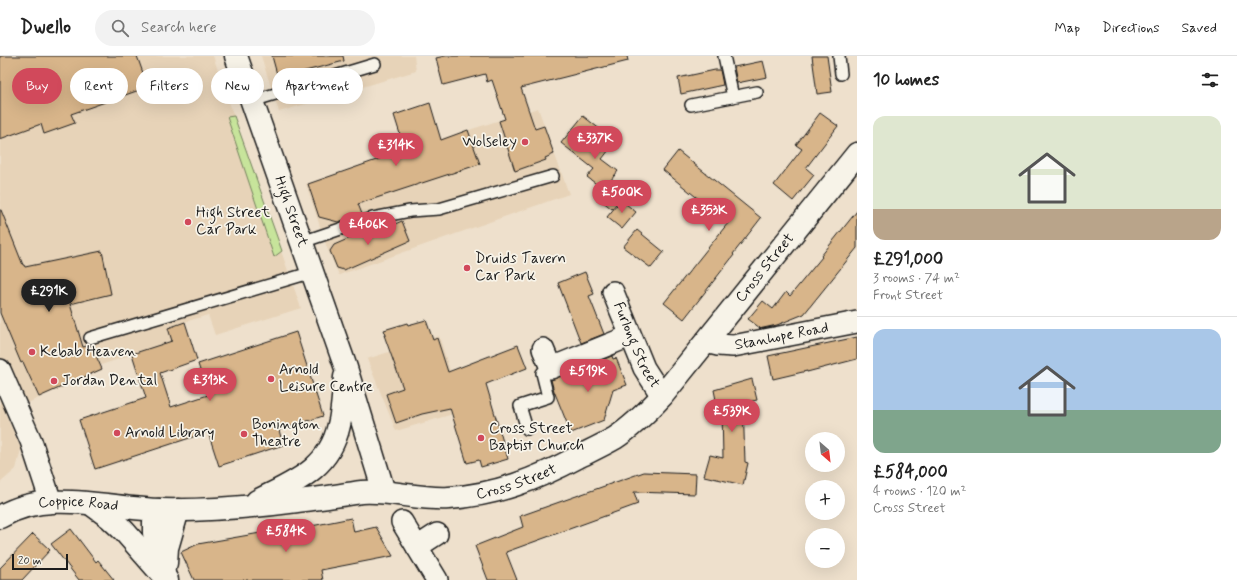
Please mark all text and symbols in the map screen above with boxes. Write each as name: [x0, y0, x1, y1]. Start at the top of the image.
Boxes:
search box: [95, 10, 375, 46]
text: Dwello: [20, 15, 71, 40]
icon: search: [109, 17, 131, 39]
text: Search here: [141, 18, 217, 38]
text: Map: [1054, 19, 1080, 37]
text: Directions: [1102, 19, 1160, 37]
text: Saved: [1182, 19, 1217, 37]
chip: Buy: [12, 68, 62, 104]
chip: Rent: [70, 68, 128, 104]
chip: Filters: [136, 68, 203, 104]
chip: New: [211, 68, 264, 104]
chip: Apartment: [272, 68, 363, 104]
text: 10 homes: [873, 69, 939, 91]
icon: filters: [1199, 69, 1221, 91]
pin: £337K: [567, 126, 623, 160]
text: £337K: [577, 130, 613, 147]
place label: Wolseley: [462, 132, 517, 152]
pin: £314K: [368, 133, 424, 167]
text: £314K: [377, 137, 415, 154]
marker: Wolseley: [520, 137, 530, 147]
icon: home: [1011, 142, 1083, 214]
street label: High Street: [269, 173, 313, 250]
pin: £500K: [594, 180, 650, 214]
text: £500K: [601, 184, 643, 201]
pin: £353K: [681, 198, 737, 232]
text: £353K: [691, 202, 727, 219]
place label: High Street Car Park: [196, 203, 270, 240]
pin: £406K: [340, 212, 396, 246]
text: £406K: [348, 216, 388, 233]
marker: High Street Car Park: [183, 217, 193, 227]
street label: Cross Street: [731, 229, 799, 307]
text: £291,000: [873, 248, 943, 270]
place label: Druids Tavern Car Park: [475, 249, 566, 286]
marker: Druids Tavern Car Park: [462, 263, 472, 273]
text: 3 rooms · 74 m²: [873, 270, 960, 287]
pin: £291K: [21, 279, 77, 313]
text: £291K: [30, 283, 68, 300]
text: Front Street: [873, 287, 943, 304]
street label: Furlong Street: [608, 299, 665, 392]
street label: Stanhope Road: [733, 318, 830, 355]
place label: Kebab Heaven: [40, 342, 137, 362]
marker: Kebab Heaven: [27, 347, 37, 357]
icon: home: [1011, 355, 1083, 427]
pin: £519K: [560, 359, 616, 393]
place label: Arnold Leisure Centre: [279, 360, 373, 397]
text: £519K: [569, 363, 607, 380]
pin: £313K: [182, 368, 238, 402]
place label: Jordan Dental: [62, 371, 158, 391]
text: £313K: [192, 372, 228, 389]
marker: Arnold Leisure Centre: [266, 374, 276, 384]
marker: Jordan Dental: [49, 376, 59, 386]
pin: £539K: [704, 399, 760, 433]
text: £539K: [713, 403, 751, 420]
place label: Bonington Theatre: [252, 415, 321, 452]
place label: Cross Street Baptist Church: [489, 419, 585, 456]
place label: Arnold Library: [125, 423, 214, 443]
marker: Arnold Library: [112, 428, 122, 438]
marker: Bonington Theatre: [239, 429, 249, 439]
north arrow: [805, 432, 845, 472]
map controls: [805, 432, 845, 568]
marker: Cross Street Baptist Church: [476, 433, 486, 443]
street label: Cross Street: [475, 459, 560, 505]
text: £584,000: [873, 461, 948, 483]
button: +: [805, 480, 845, 520]
text: 4 rooms · 120 m²: [873, 483, 966, 500]
street label: Coppice Road: [37, 492, 120, 516]
text: Cross Street: [873, 500, 946, 517]
pin: £584K: [258, 519, 314, 553]
text: £584K: [266, 523, 306, 540]
button: −: [805, 528, 845, 568]
scale bar: [12, 552, 68, 571]
text: 20 m: [18, 554, 41, 568]

